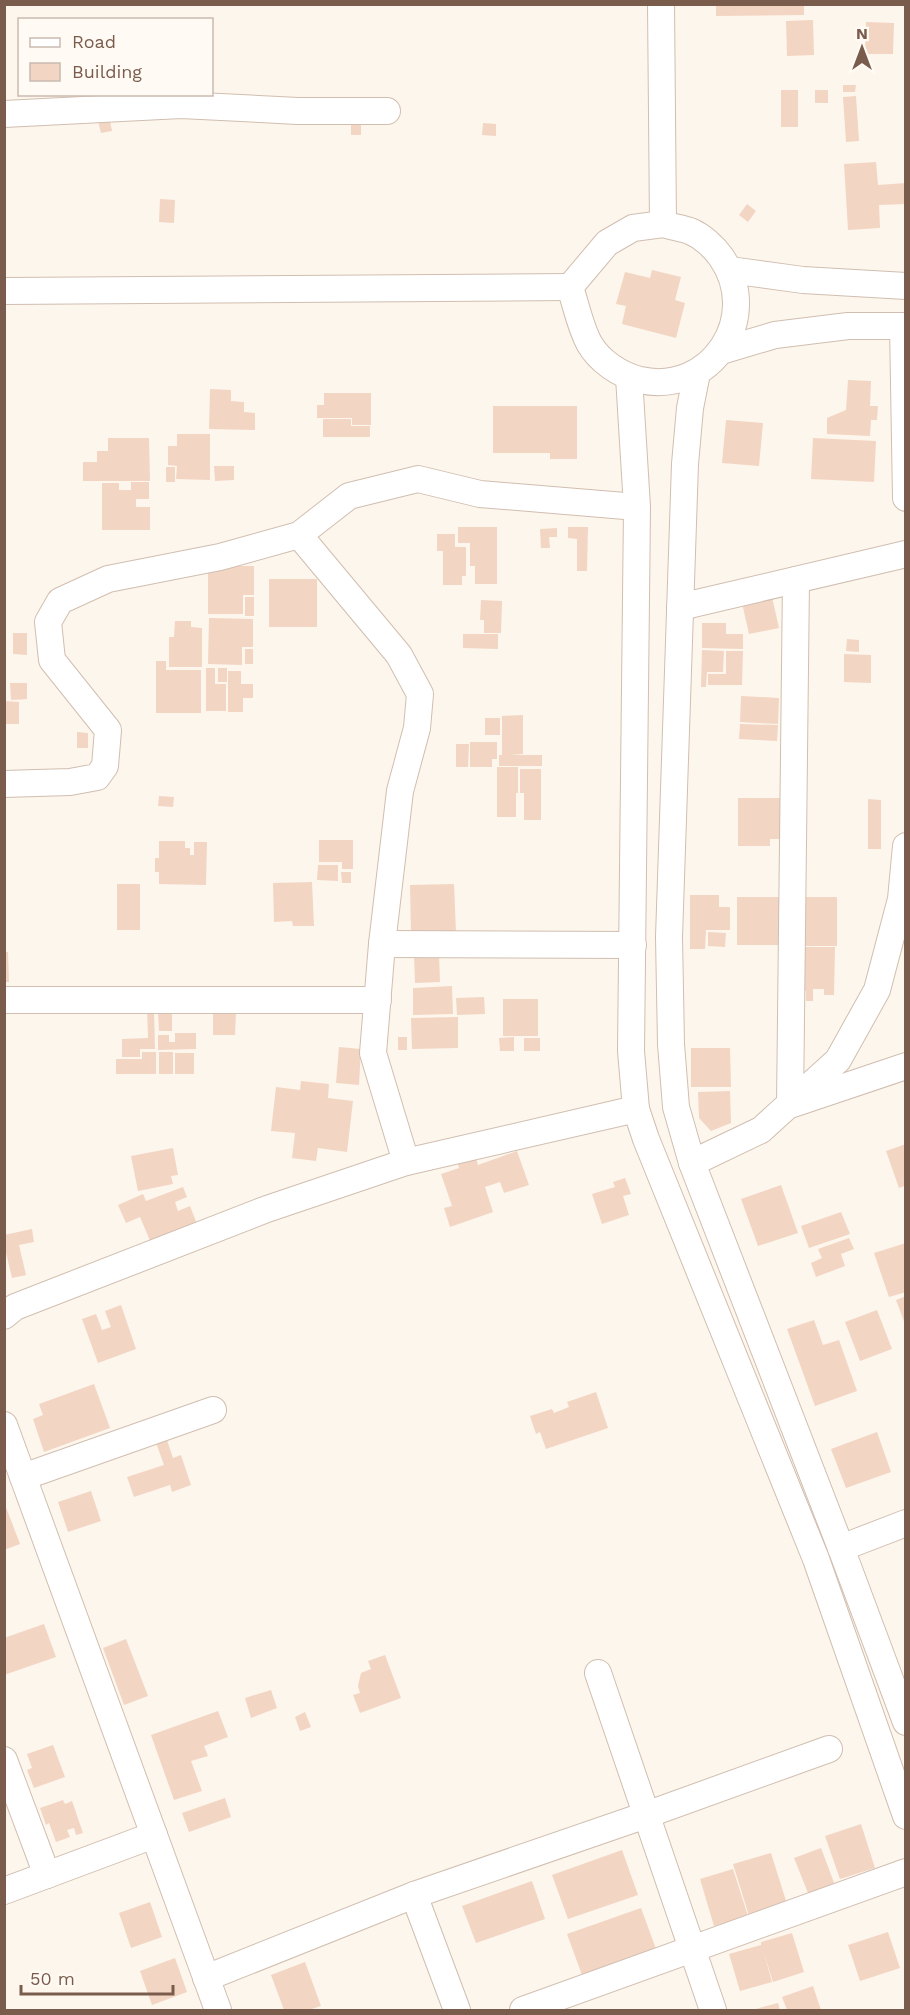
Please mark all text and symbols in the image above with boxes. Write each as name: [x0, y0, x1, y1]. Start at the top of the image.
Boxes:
legend: [18, 18, 213, 96]
north arrow: [832, 18, 892, 78]
text: N: [856, 24, 868, 43]
text: Road: [72, 31, 116, 52]
text: Building: [72, 61, 142, 82]
scale bar: [21, 1958, 172, 1996]
text: 50 m: [30, 1968, 75, 1989]

